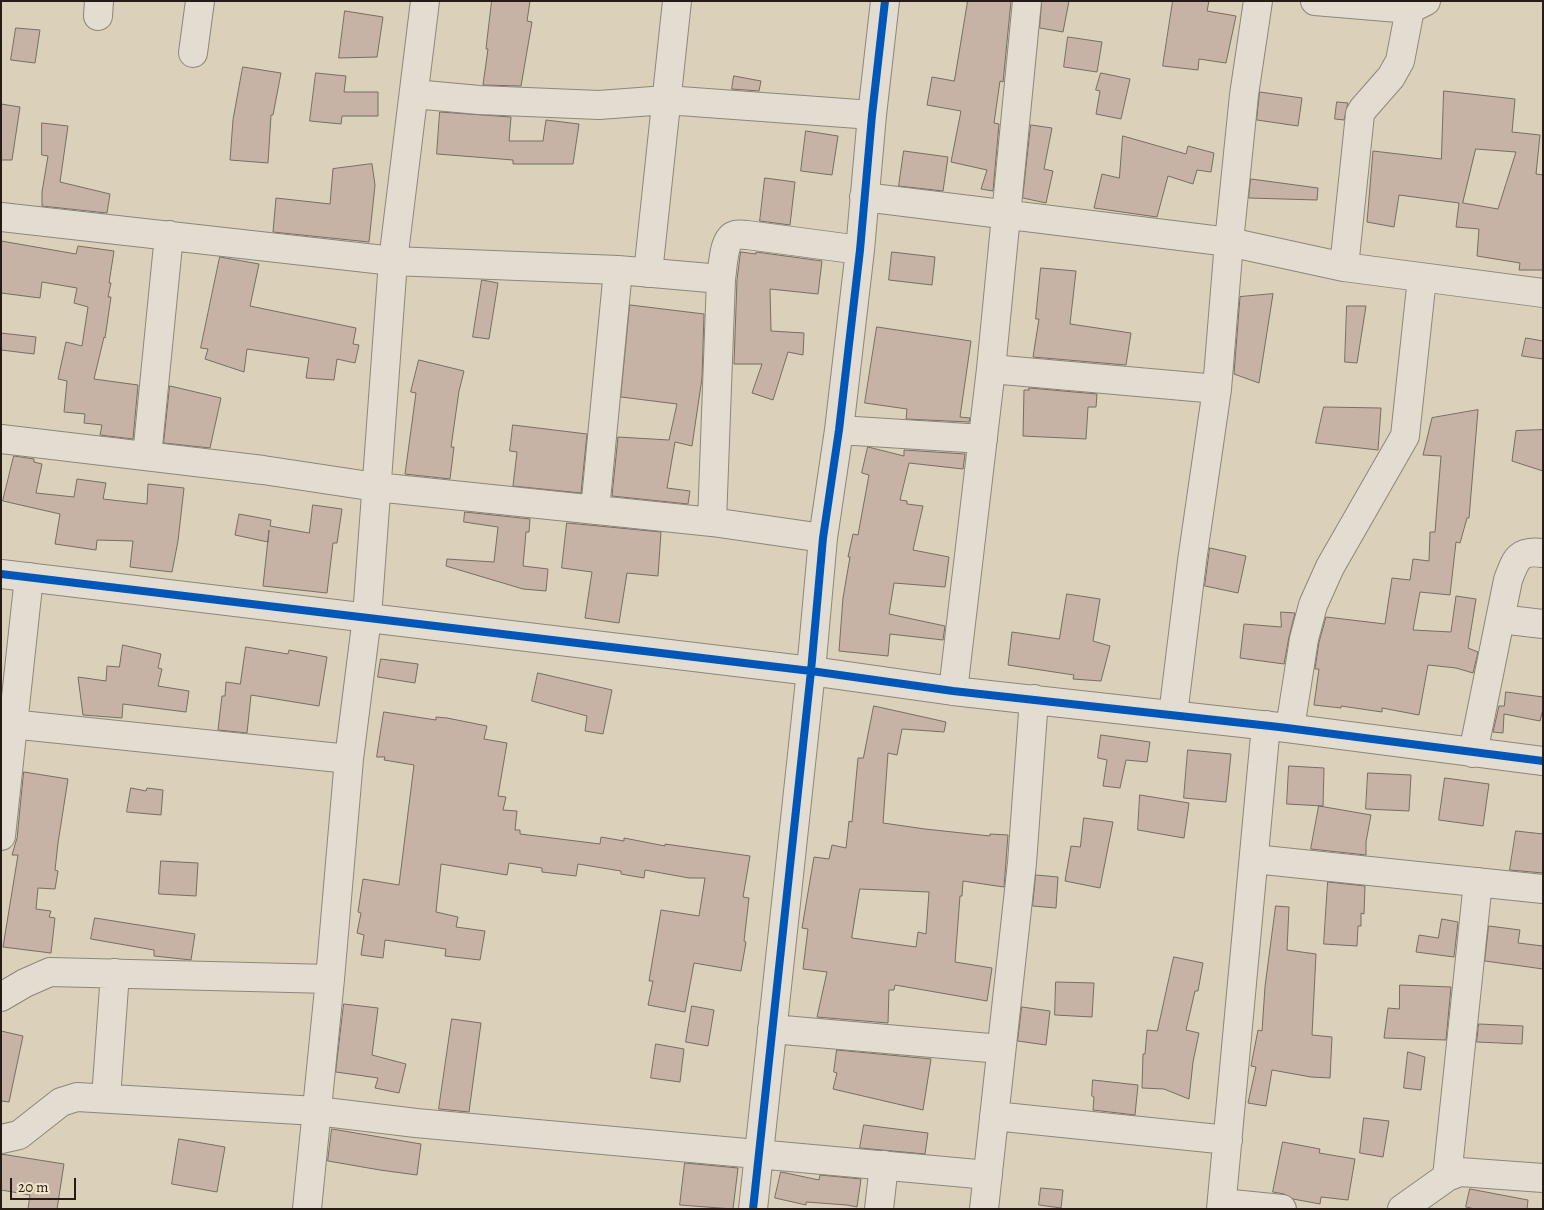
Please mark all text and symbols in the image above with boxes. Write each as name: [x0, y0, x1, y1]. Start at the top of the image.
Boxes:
scale bar: [12, 1168, 79, 1200]
text: 20 m: [18, 1177, 49, 1197]

